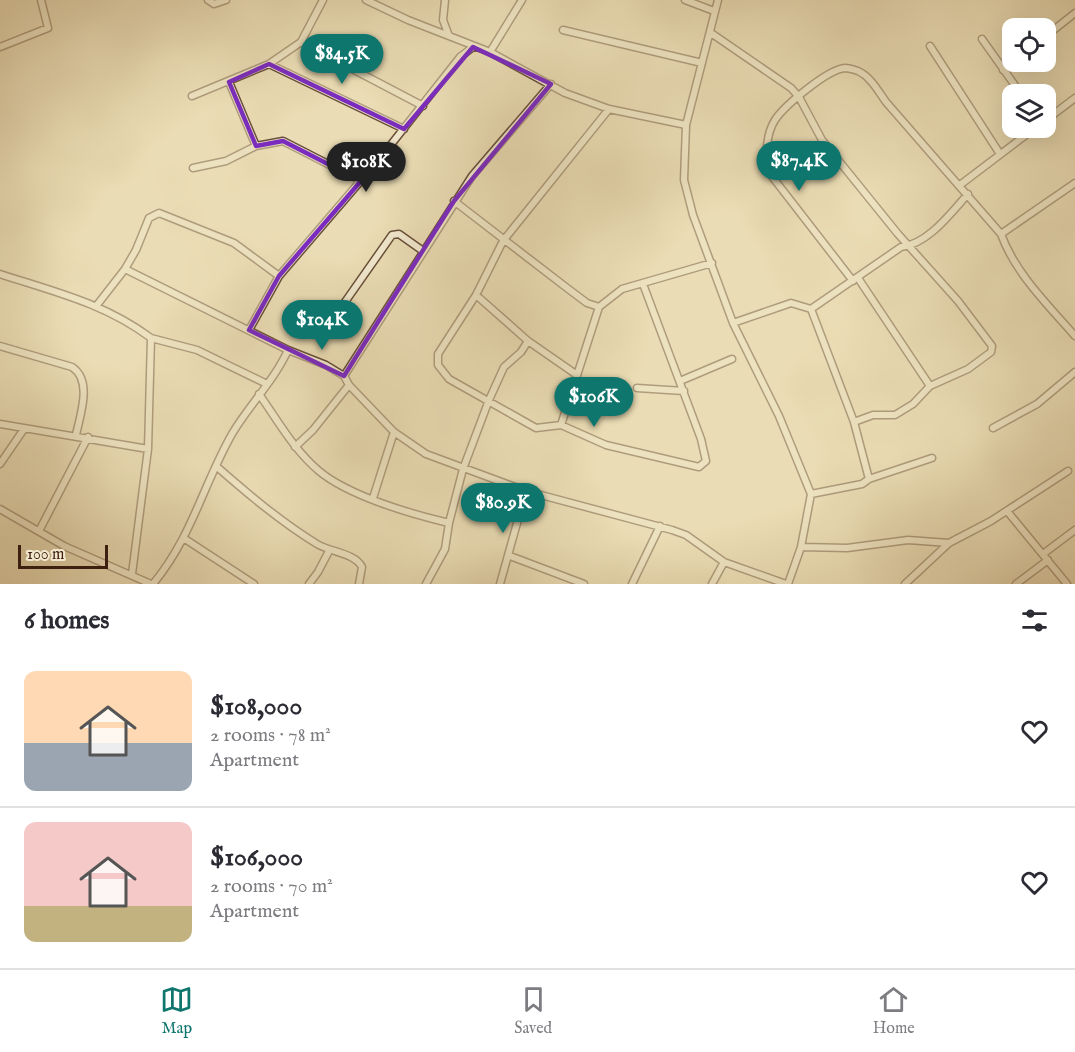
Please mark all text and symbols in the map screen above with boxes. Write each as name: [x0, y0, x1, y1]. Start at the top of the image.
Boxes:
map controls: [1002, 18, 1056, 138]
button: locate: [1002, 18, 1056, 72]
pin: $84.5K: [293, 34, 391, 85]
text: $84.5K: [314, 41, 370, 66]
button: layers: [1002, 84, 1056, 138]
pin: $87.4K: [750, 141, 848, 192]
pin: $108K: [324, 142, 408, 193]
text: $87.4K: [771, 148, 827, 173]
text: $108K: [341, 149, 391, 174]
pin: $104K: [280, 300, 364, 351]
text: $104K: [296, 307, 348, 332]
pin: $106K: [552, 377, 636, 428]
text: $106K: [568, 384, 620, 409]
pin: $80.9K: [454, 483, 552, 534]
text: $80.9K: [475, 490, 531, 515]
scale bar: [18, 542, 108, 570]
text: 100 m: [27, 545, 64, 565]
text: 6 homes: [24, 604, 109, 637]
icon: filters: [1018, 604, 1051, 637]
text: $108,000: [210, 690, 302, 723]
icon: home: [72, 695, 144, 767]
icon: heart: [1018, 715, 1051, 748]
text: 2 rooms · 78 m²: [210, 723, 331, 748]
text: Apartment: [210, 748, 299, 773]
text: $106,000: [210, 841, 303, 874]
icon: home: [72, 846, 144, 918]
icon: heart: [1018, 866, 1051, 899]
text: 2 rooms · 70 m²: [210, 874, 333, 899]
text: Apartment: [210, 899, 299, 924]
tab: Map: [160, 983, 193, 1039]
tab: Saved: [514, 983, 552, 1039]
tab: Home: [873, 983, 915, 1039]

